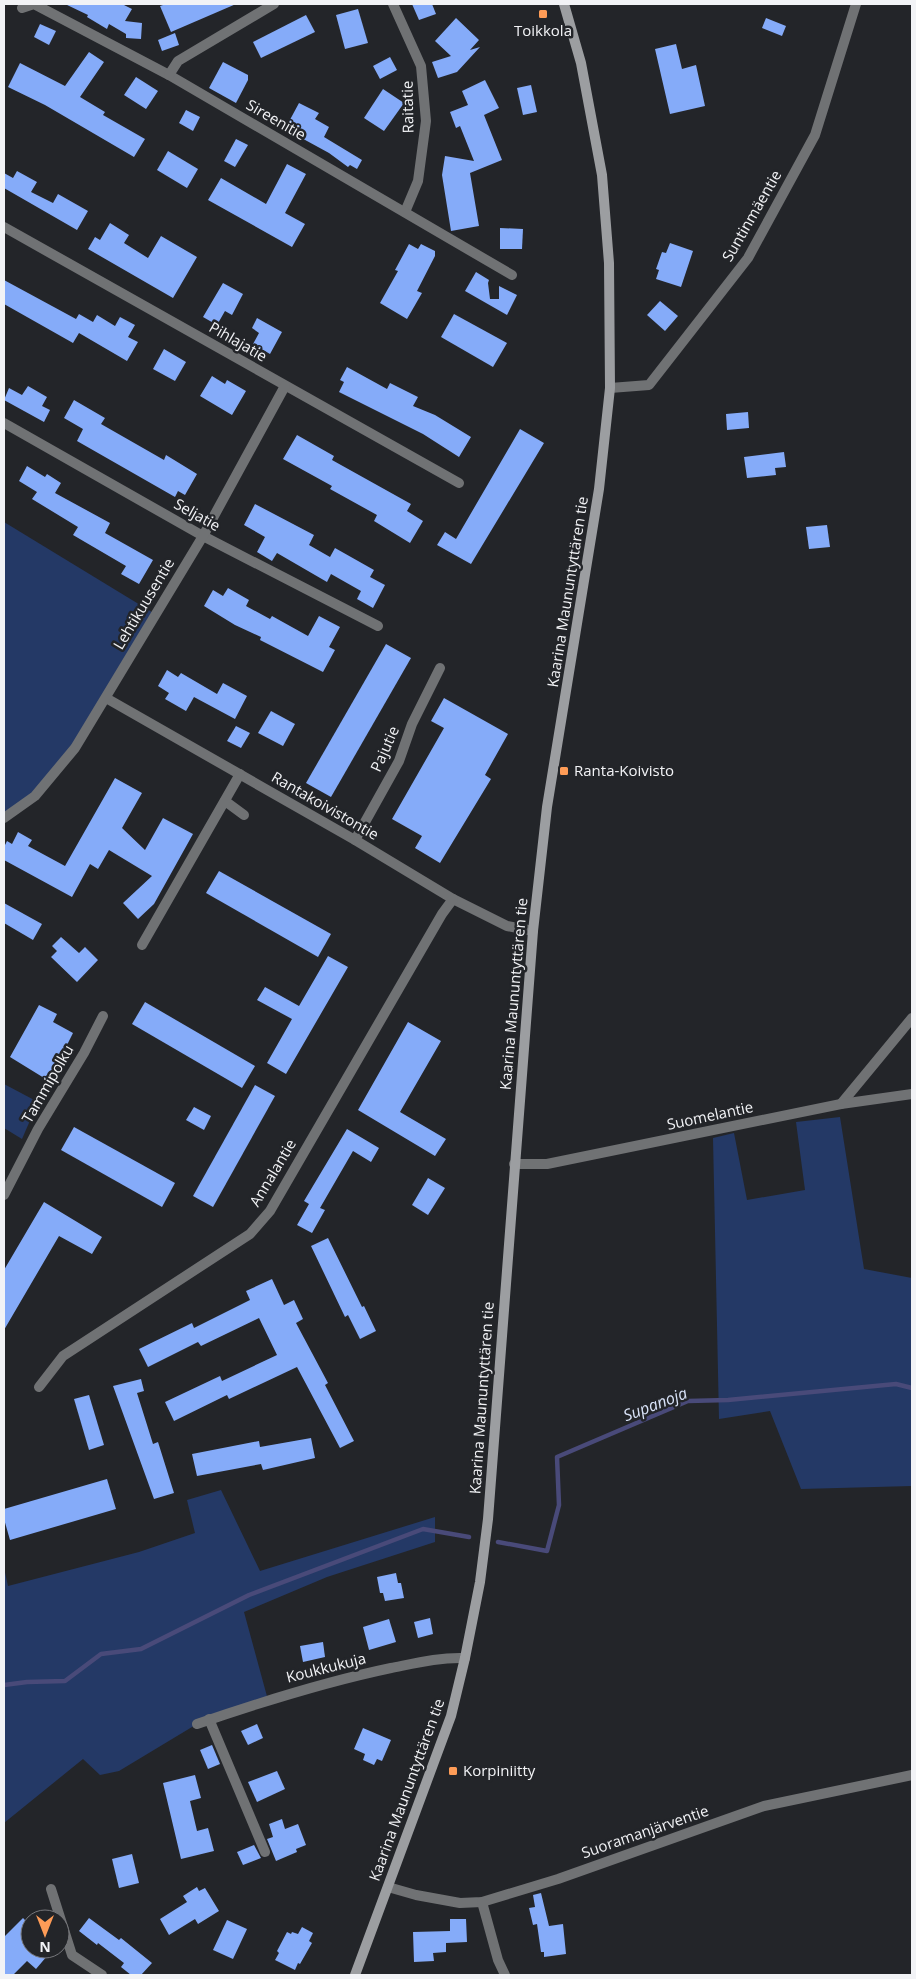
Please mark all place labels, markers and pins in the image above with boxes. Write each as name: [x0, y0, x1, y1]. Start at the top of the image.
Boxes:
marker: Toikkola: [537, 8, 549, 20]
place label: Toikkola: [514, 20, 572, 40]
place label: Ranta-Koivisto: [574, 760, 674, 780]
marker: Ranta-Koivisto: [558, 765, 570, 777]
place label: Korpiniitty: [463, 1760, 536, 1780]
marker: Korpiniitty: [447, 1765, 459, 1777]

